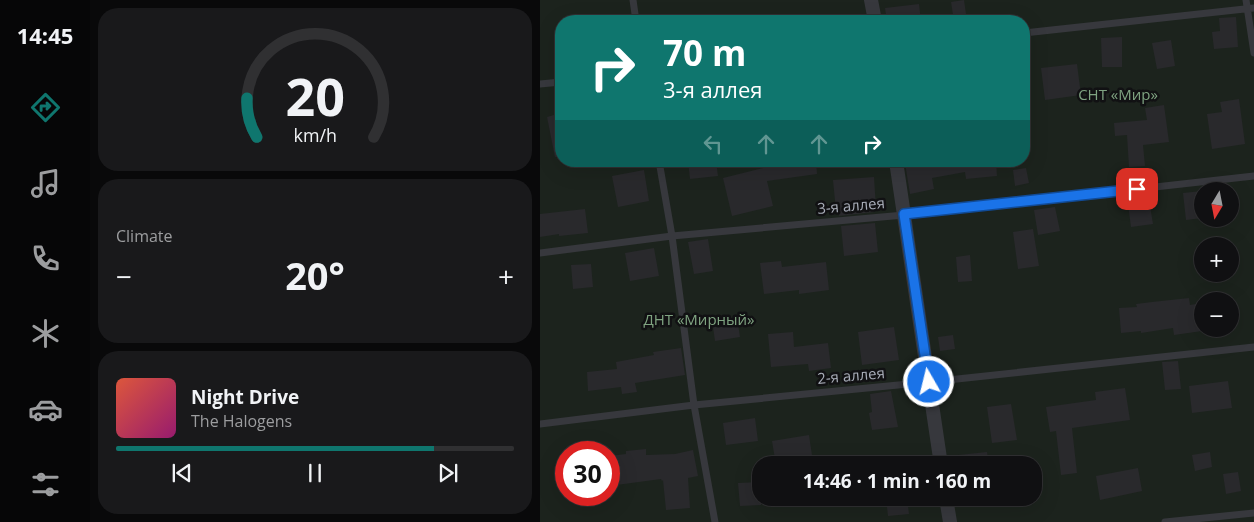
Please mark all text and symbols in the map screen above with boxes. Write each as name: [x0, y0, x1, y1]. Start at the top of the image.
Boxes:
text: 14:45: [17, 20, 73, 50]
text: 70 m: [663, 29, 746, 76]
icon: right: [580, 35, 645, 100]
text: 20: [285, 60, 345, 131]
text: 3-я аллея: [663, 74, 763, 104]
park label: СНТ «Мир»: [1078, 84, 1158, 104]
icon: directions: [28, 90, 63, 125]
text: km/h: [293, 123, 337, 147]
icon: left: [699, 130, 727, 158]
icon: ahead: [752, 130, 780, 158]
icon: ahead: [805, 130, 833, 158]
icon: right: [858, 130, 886, 158]
icon: music: [28, 166, 63, 201]
pin: [1116, 168, 1158, 210]
icon: arrive: [1123, 175, 1151, 203]
north arrow: [1194, 182, 1239, 228]
map controls: [1194, 182, 1239, 337]
street label: 3-я аллея: [816, 192, 886, 218]
text: Climate: [116, 225, 173, 247]
button: +: [1194, 237, 1239, 282]
icon: phone: [28, 241, 63, 276]
text: 20°: [285, 249, 345, 301]
text: −: [116, 257, 132, 295]
text: +: [498, 257, 514, 295]
button: −: [1194, 292, 1239, 337]
park label: ДНТ «Мирный»: [643, 309, 755, 329]
icon: climate: [28, 316, 63, 351]
position arrow: [902, 355, 954, 407]
street label: 2-я аллея: [816, 362, 886, 388]
text: Night Drive: [191, 384, 299, 410]
icon: car: [28, 392, 63, 427]
text: The Halogens: [191, 410, 292, 432]
speed limit sign: 30: [555, 441, 620, 506]
icon: previous: [168, 459, 196, 487]
icon: pause: [301, 459, 329, 487]
icon: next: [434, 459, 462, 487]
icon: filters: [28, 467, 63, 502]
text: 14:46 · 1 min · 160 m: [803, 468, 991, 494]

